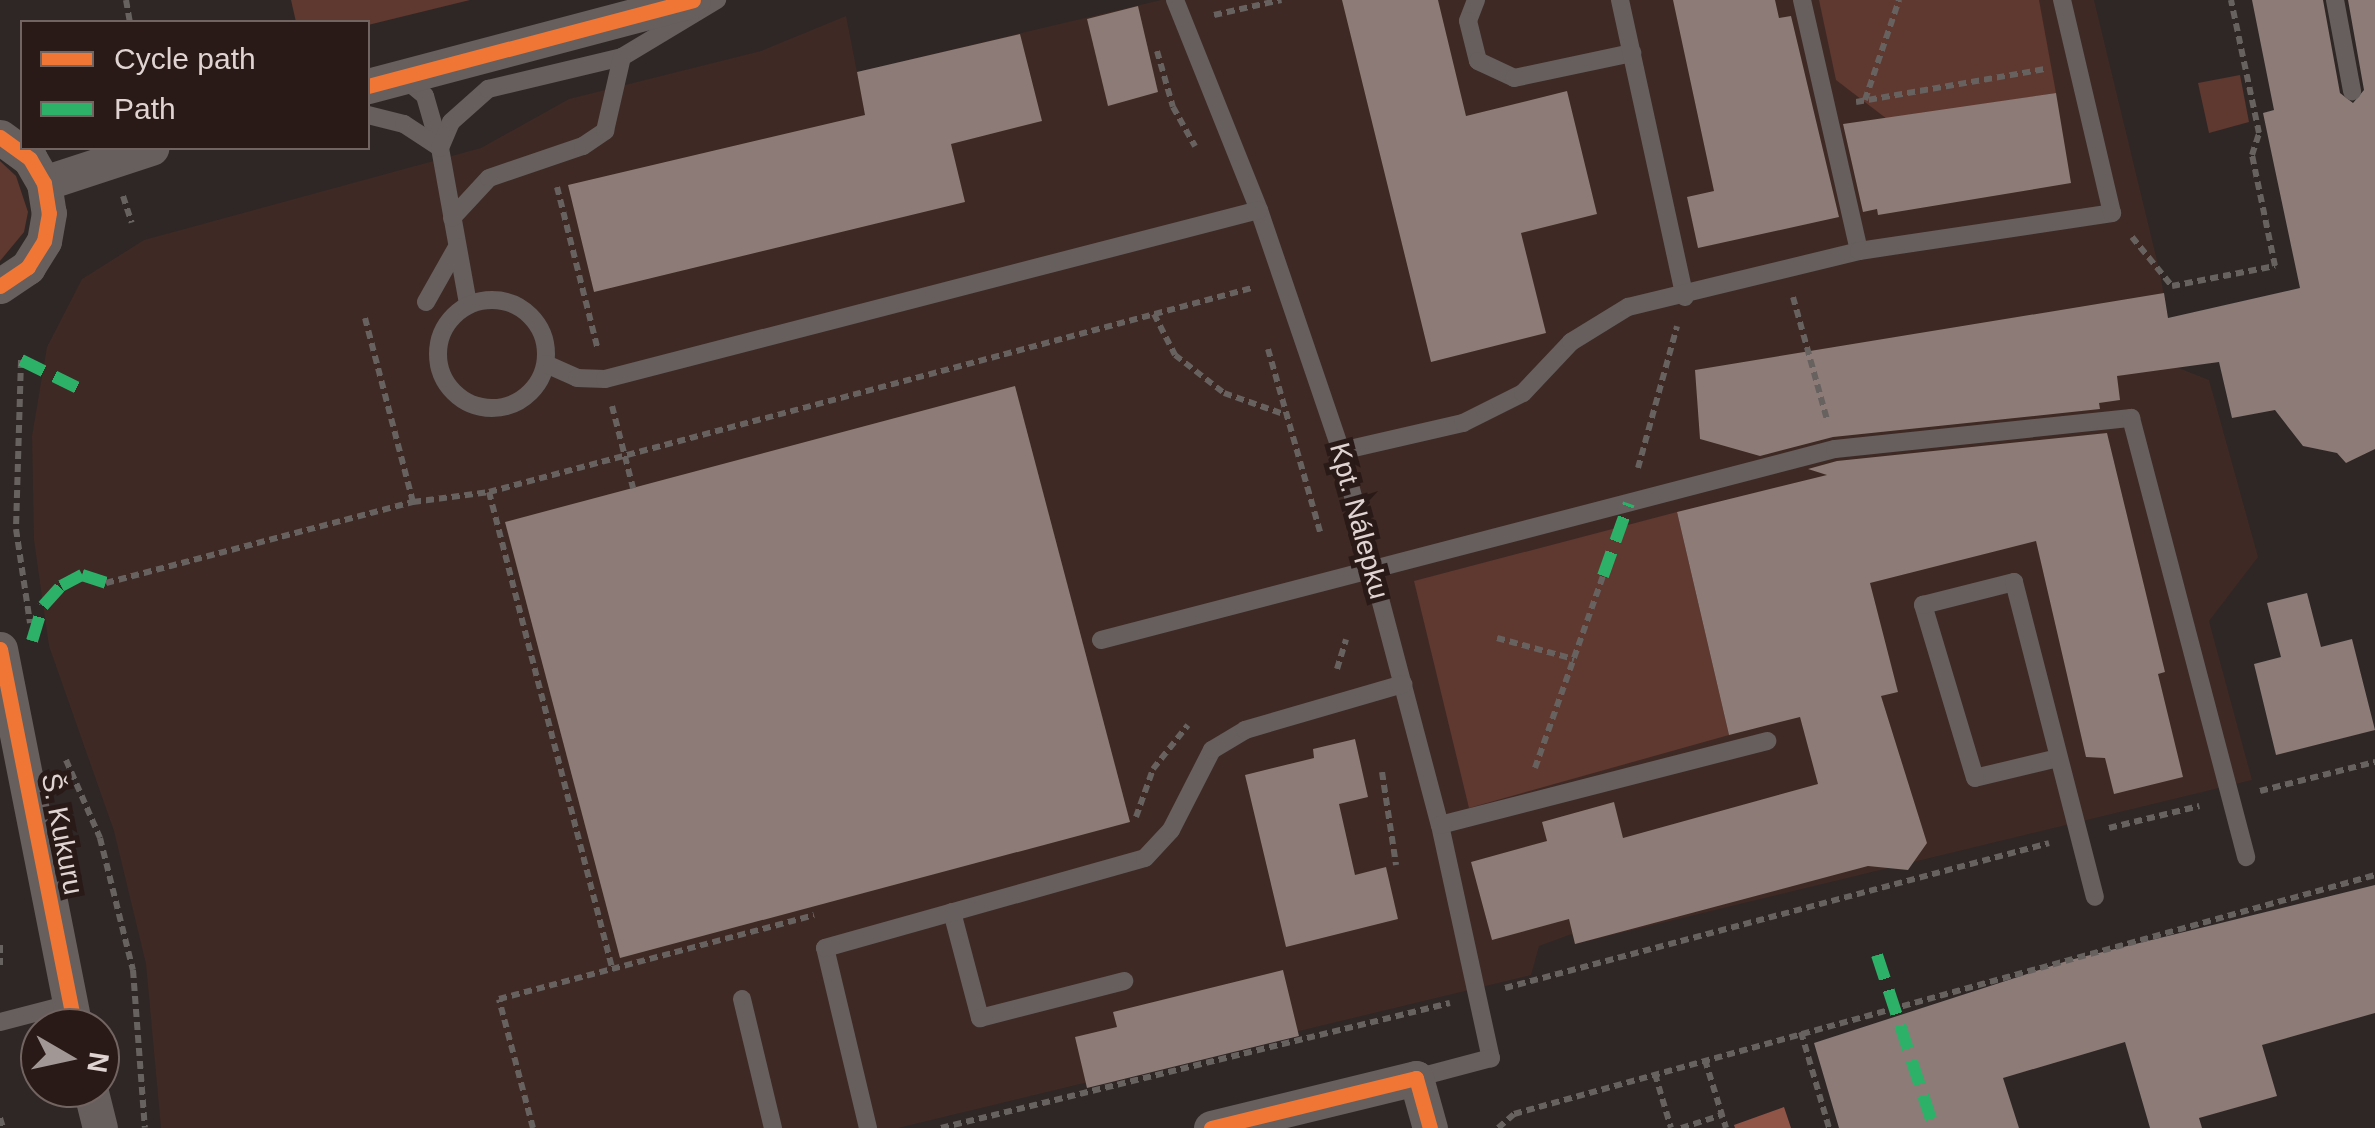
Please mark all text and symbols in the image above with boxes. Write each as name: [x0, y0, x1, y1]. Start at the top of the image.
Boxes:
legend: [20, 20, 370, 150]
text: Cycle path: [114, 42, 256, 75]
text: Path: [114, 92, 176, 125]
street label: Kpt. Nálepku: [1322, 439, 1396, 603]
street label: Š. Kukuru: [34, 770, 90, 898]
north arrow: [20, 1008, 120, 1108]
text: N: [81, 1050, 115, 1075]

